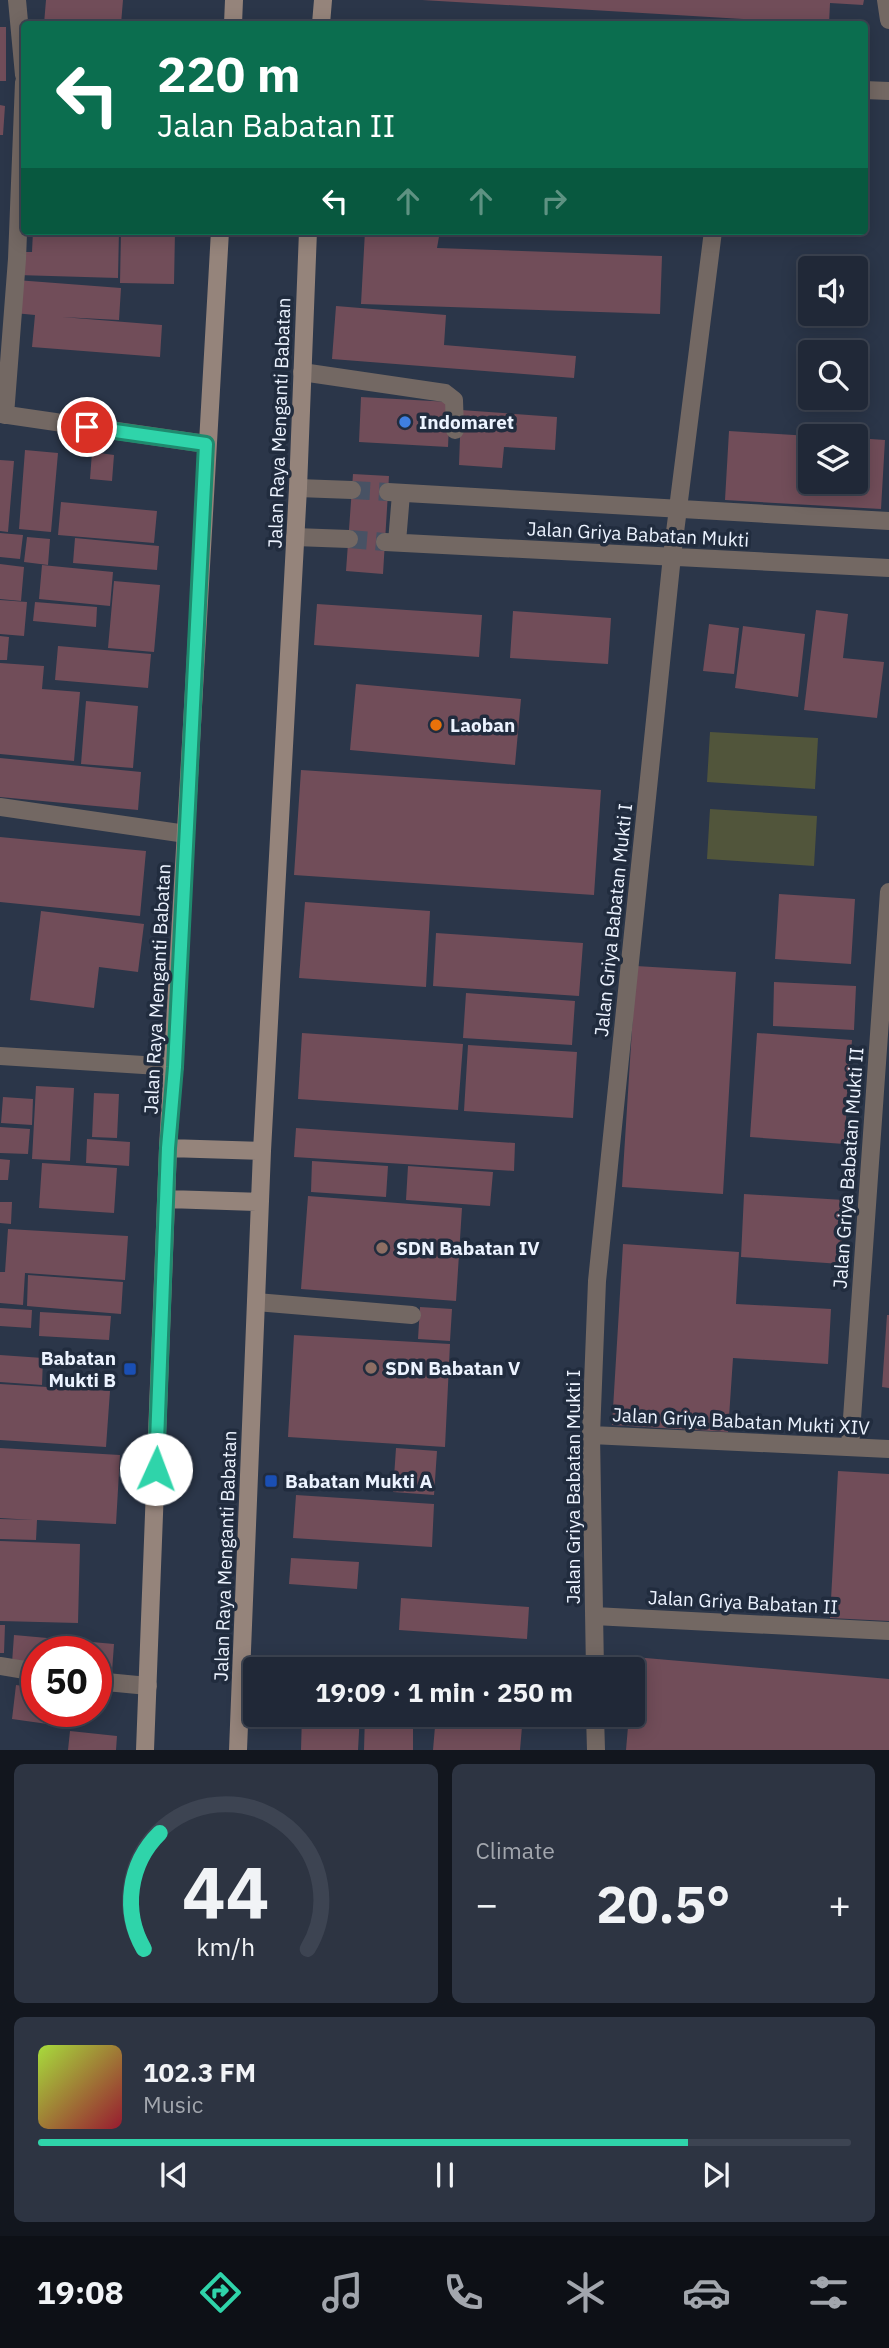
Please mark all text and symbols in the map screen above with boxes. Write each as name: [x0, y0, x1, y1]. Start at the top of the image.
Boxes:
text: 220 m: [157, 42, 301, 105]
icon: left: [42, 49, 133, 140]
text: Jalan Babatan II: [157, 104, 395, 146]
icon: left: [316, 182, 354, 220]
icon: ahead: [389, 182, 427, 220]
icon: ahead: [462, 182, 500, 220]
icon: right: [535, 182, 573, 220]
map controls: [798, 256, 868, 494]
button: sound: [798, 256, 868, 326]
street label: Jalan Raya Menganti Babatan: [263, 297, 295, 549]
button: search: [798, 340, 868, 410]
pin: [57, 397, 117, 457]
icon: arrive: [68, 408, 106, 446]
place label: Indomaret: [419, 410, 514, 434]
marker: Indomaret: [397, 414, 413, 430]
button: layers: [798, 424, 868, 494]
street label: Jalan Griya Babatan Mukti: [526, 516, 750, 552]
place label: Laoban: [450, 713, 515, 737]
marker: Laoban: [428, 717, 444, 733]
street label: Jalan Griya Babatan Mukti I: [589, 802, 637, 1038]
street label: Jalan Raya Menganti Babatan: [138, 863, 176, 1115]
street label: Jalan Griya Babatan Mukti II: [828, 1046, 868, 1290]
place label: SDN Babatan IV: [396, 1236, 540, 1260]
marker: SDN Babatan IV: [374, 1240, 390, 1256]
place label: Babatan Mukti B: [41, 1346, 116, 1392]
place label: SDN Babatan V: [385, 1356, 521, 1380]
marker: SDN Babatan V: [363, 1360, 379, 1376]
marker: Babatan Mukti B: [122, 1361, 138, 1377]
street label: Jalan Griya Babatan Mukti I: [561, 1370, 585, 1604]
street label: Jalan Griya Babatan Mukti XIV: [612, 1402, 871, 1440]
street label: Jalan Raya Menganti Babatan: [209, 1430, 241, 1682]
position arrow: [119, 1432, 193, 1506]
place label: Babatan Mukti A: [285, 1469, 433, 1493]
marker: Babatan Mukti A: [263, 1473, 279, 1489]
street label: Jalan Griya Babatan II: [647, 1585, 839, 1619]
speed limit sign: 50: [21, 1636, 112, 1727]
text: 19:09 · 1 min · 250 m: [315, 1675, 573, 1709]
text: Climate: [476, 1835, 555, 1865]
text: 44: [182, 1845, 269, 1940]
text: 20.5°: [596, 1870, 730, 1937]
text: −: [476, 1879, 498, 1928]
text: +: [828, 1879, 851, 1928]
text: km/h: [196, 1930, 255, 1963]
text: 102.3 FM: [143, 2055, 256, 2089]
text: Music: [143, 2089, 203, 2119]
icon: previous: [155, 2156, 193, 2194]
icon: pause: [426, 2156, 464, 2194]
icon: next: [697, 2156, 735, 2194]
icon: directions: [196, 2268, 245, 2317]
icon: music: [318, 2268, 367, 2317]
icon: phone: [439, 2268, 488, 2317]
icon: climate: [561, 2268, 610, 2317]
icon: car: [682, 2268, 731, 2317]
icon: filters: [804, 2268, 853, 2317]
text: 19:08: [36, 2271, 124, 2313]

